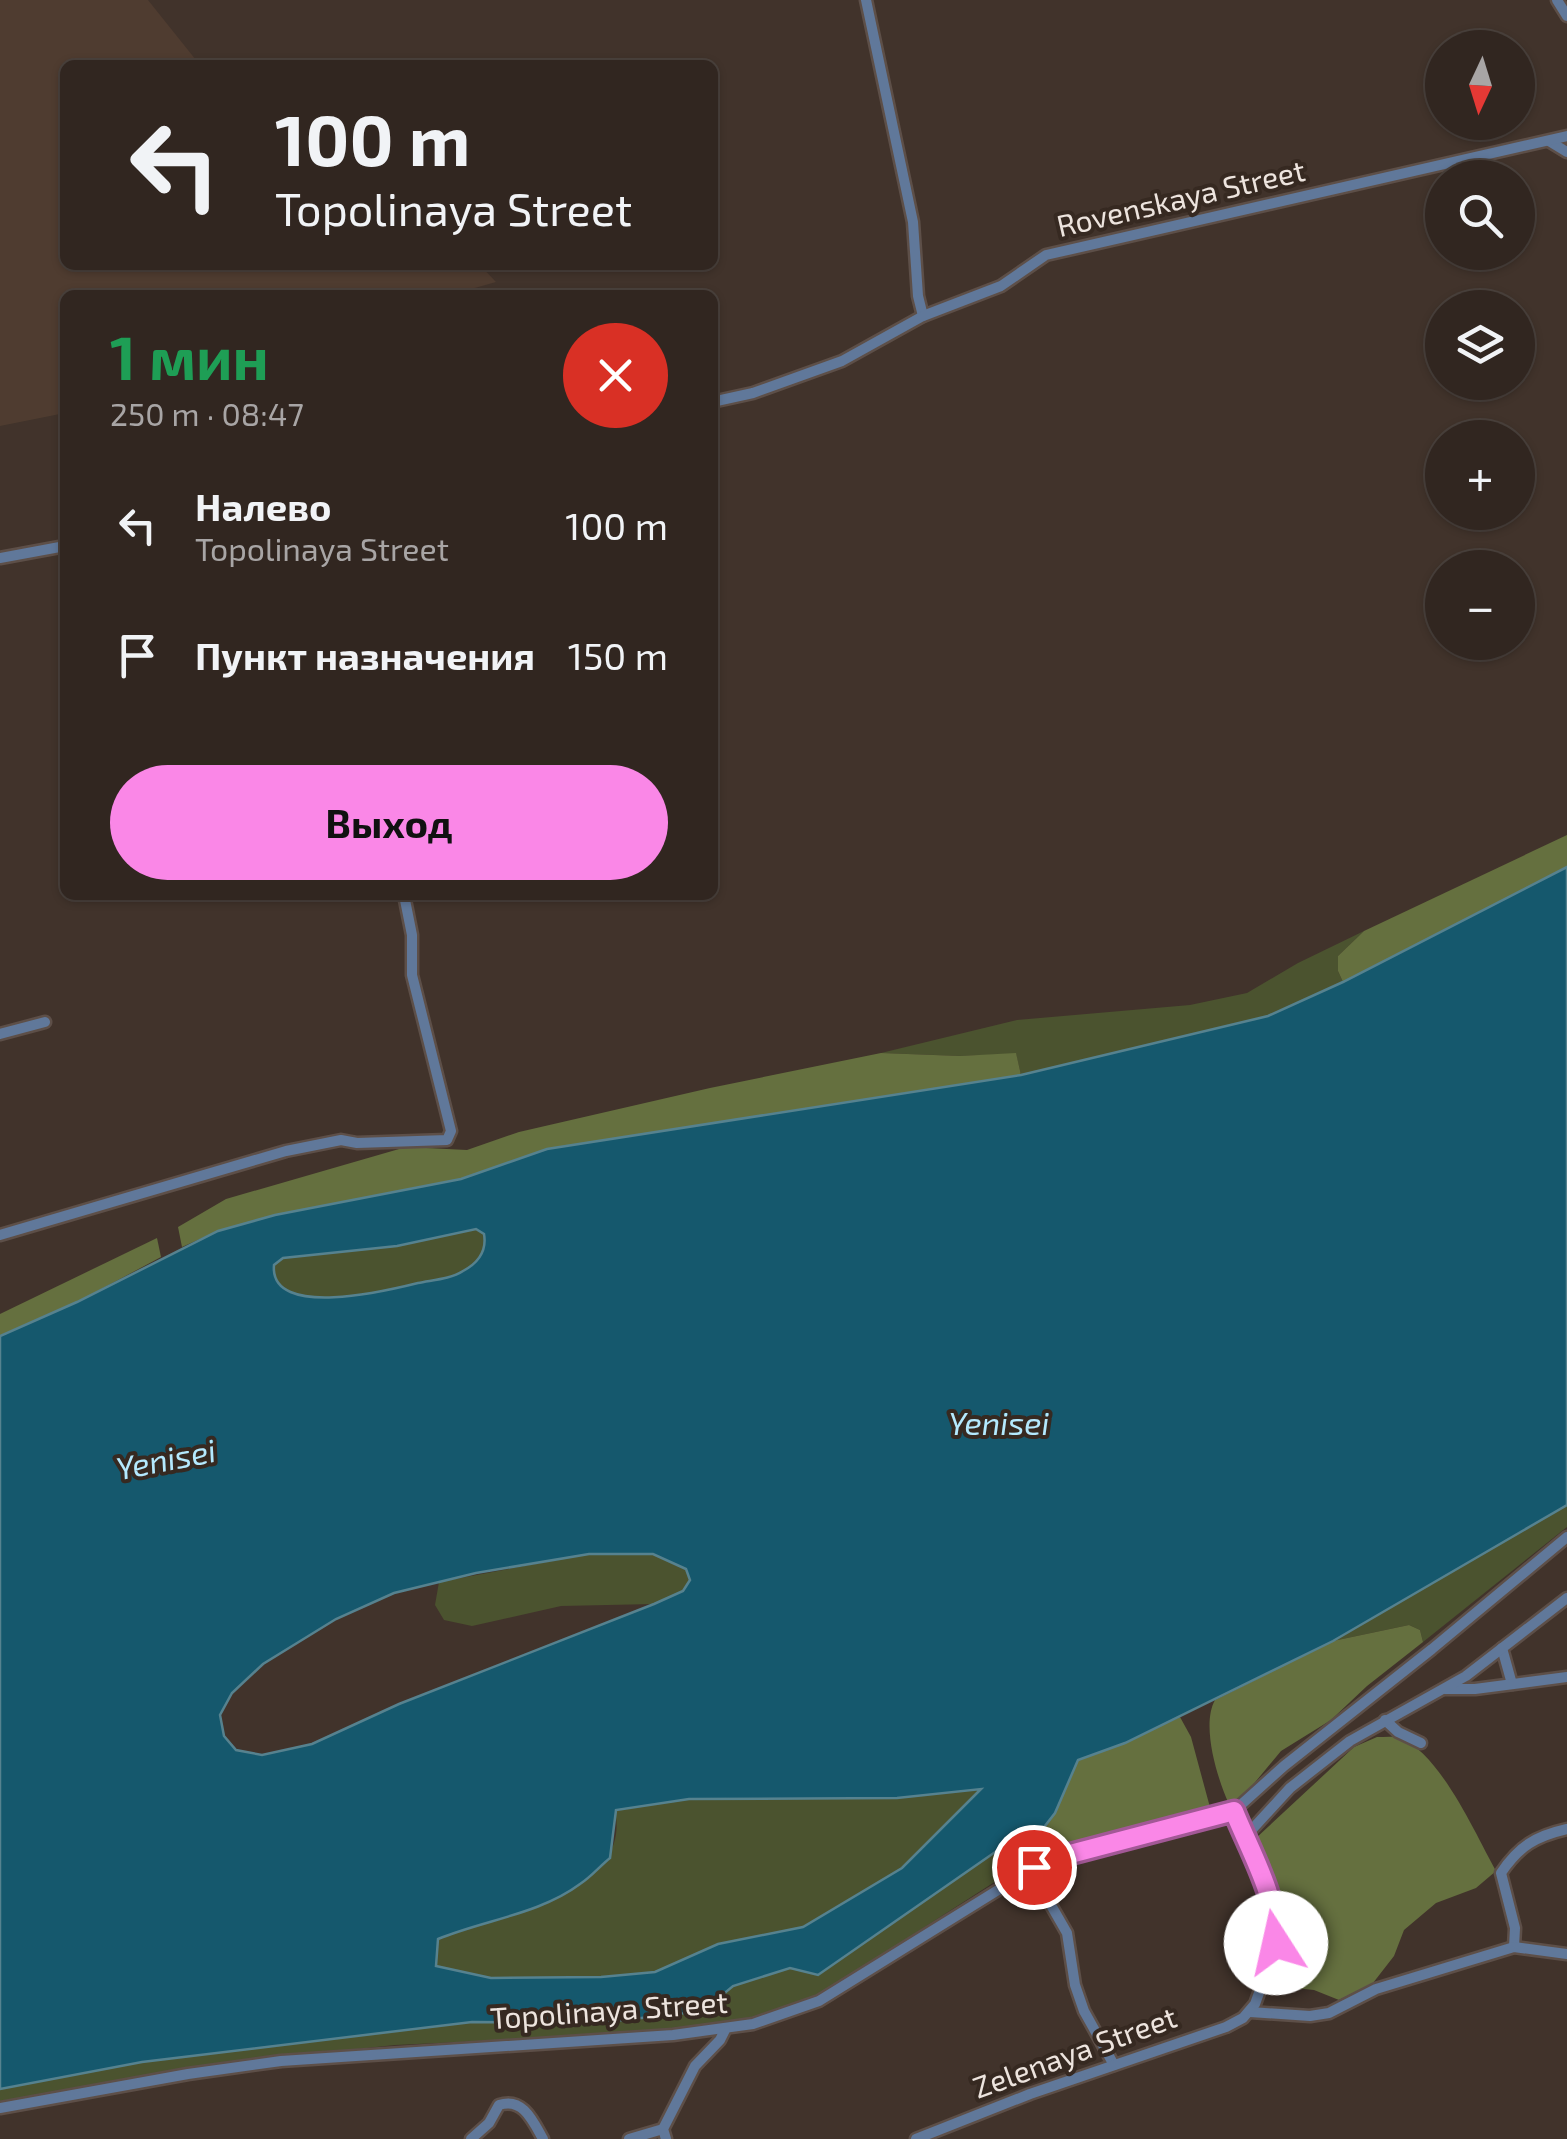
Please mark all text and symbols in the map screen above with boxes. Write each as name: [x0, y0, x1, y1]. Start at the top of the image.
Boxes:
north arrow: [1425, 30, 1535, 140]
map controls: [1425, 30, 1535, 660]
text: 100 m: [275, 96, 470, 180]
icon: left: [110, 100, 240, 230]
street label: Rovenskaya Street: [1053, 151, 1308, 243]
button: search: [1425, 160, 1535, 270]
text: Topolinaya Street: [275, 181, 632, 235]
button: layers: [1425, 290, 1535, 400]
text: 1 мин: [110, 320, 269, 392]
button: close: [563, 323, 668, 428]
text: 250 m · 08:47: [110, 394, 304, 432]
button: +: [1425, 420, 1535, 530]
text: Налево: [195, 483, 331, 529]
icon: left: [110, 498, 165, 553]
text: 100 m: [565, 502, 668, 548]
text: Topolinaya Street: [195, 529, 449, 567]
button: −: [1425, 550, 1535, 660]
icon: arrive: [110, 628, 165, 683]
text: Пункт назначения: [195, 632, 535, 678]
text: 150 m: [568, 632, 668, 678]
button: Выход: [110, 765, 668, 880]
water label: Yenisei: [949, 1403, 1050, 1441]
water label: Yenisei: [113, 1430, 219, 1486]
pin: [992, 1825, 1077, 1910]
icon: arrive: [1007, 1840, 1062, 1895]
position arrow: [1224, 1891, 1328, 1995]
street label: Topolinaya Street: [489, 1983, 729, 2035]
street label: Zelenaya Street: [967, 1998, 1181, 2105]

